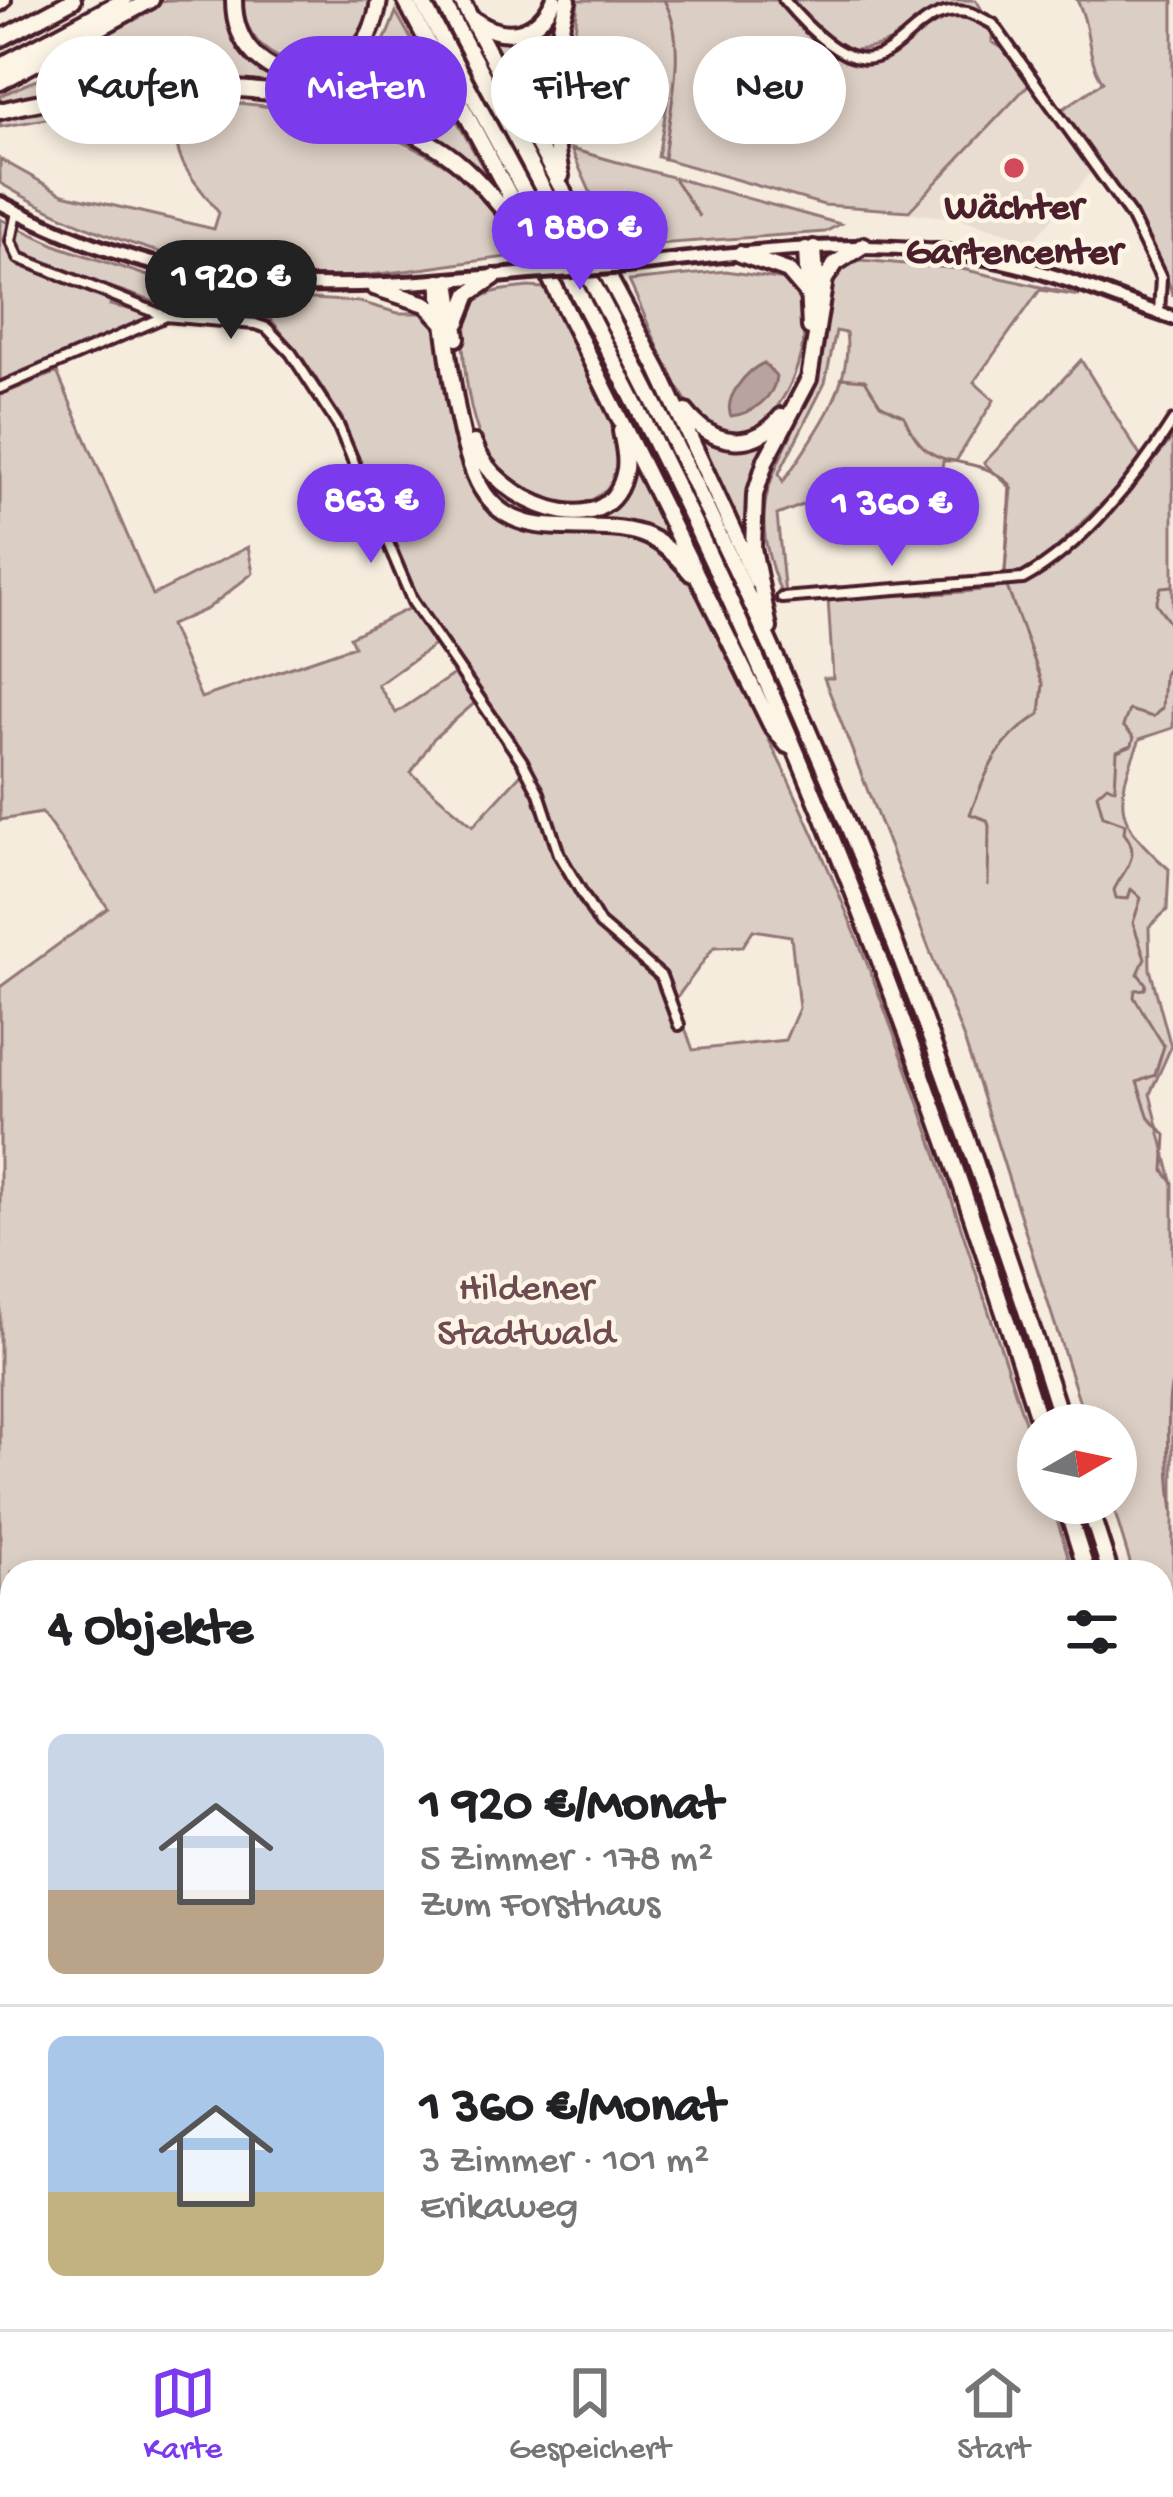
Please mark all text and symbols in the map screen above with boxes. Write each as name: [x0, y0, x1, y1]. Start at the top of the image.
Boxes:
chip: Kaufen: [36, 36, 241, 144]
chip: Mieten: [265, 36, 467, 144]
chip: Filter: [491, 36, 669, 144]
chip: Neu: [693, 36, 846, 144]
marker: Wächter Gartencenter: [1001, 155, 1027, 181]
place label: Wächter Gartencenter: [906, 187, 1126, 278]
pin: 1 880 €: [469, 191, 691, 293]
text: 1 880 €: [519, 207, 641, 253]
pin: 1 920 €: [120, 240, 342, 342]
text: 1 920 €: [172, 256, 290, 302]
pin: 863 €: [287, 464, 455, 566]
pin: 1 360 €: [781, 467, 1003, 569]
text: 863 €: [324, 480, 418, 526]
text: 1 360 €: [832, 483, 952, 529]
park label: Hildener Stadtwald: [437, 1268, 618, 1359]
north arrow: [1017, 1404, 1137, 1524]
map controls: [1017, 1404, 1137, 1524]
icon: filters: [1059, 1599, 1125, 1665]
text: 4 Objekte: [48, 1602, 253, 1662]
text: 1 920 €/Monat: [420, 1778, 722, 1838]
icon: home: [144, 1782, 288, 1926]
text: 5 Zimmer · 178 m²: [420, 1838, 713, 1884]
text: Zum Forsthaus: [420, 1884, 660, 1930]
text: 1 360 €/Monat: [420, 2080, 724, 2140]
icon: home: [144, 2084, 288, 2228]
text: 3 Zimmer · 101 m²: [420, 2140, 709, 2186]
text: Erikaweg: [420, 2186, 578, 2232]
tab: Karte: [143, 2360, 222, 2470]
tab: Gespeichert: [509, 2360, 670, 2470]
tab: Start: [957, 2360, 1030, 2470]

